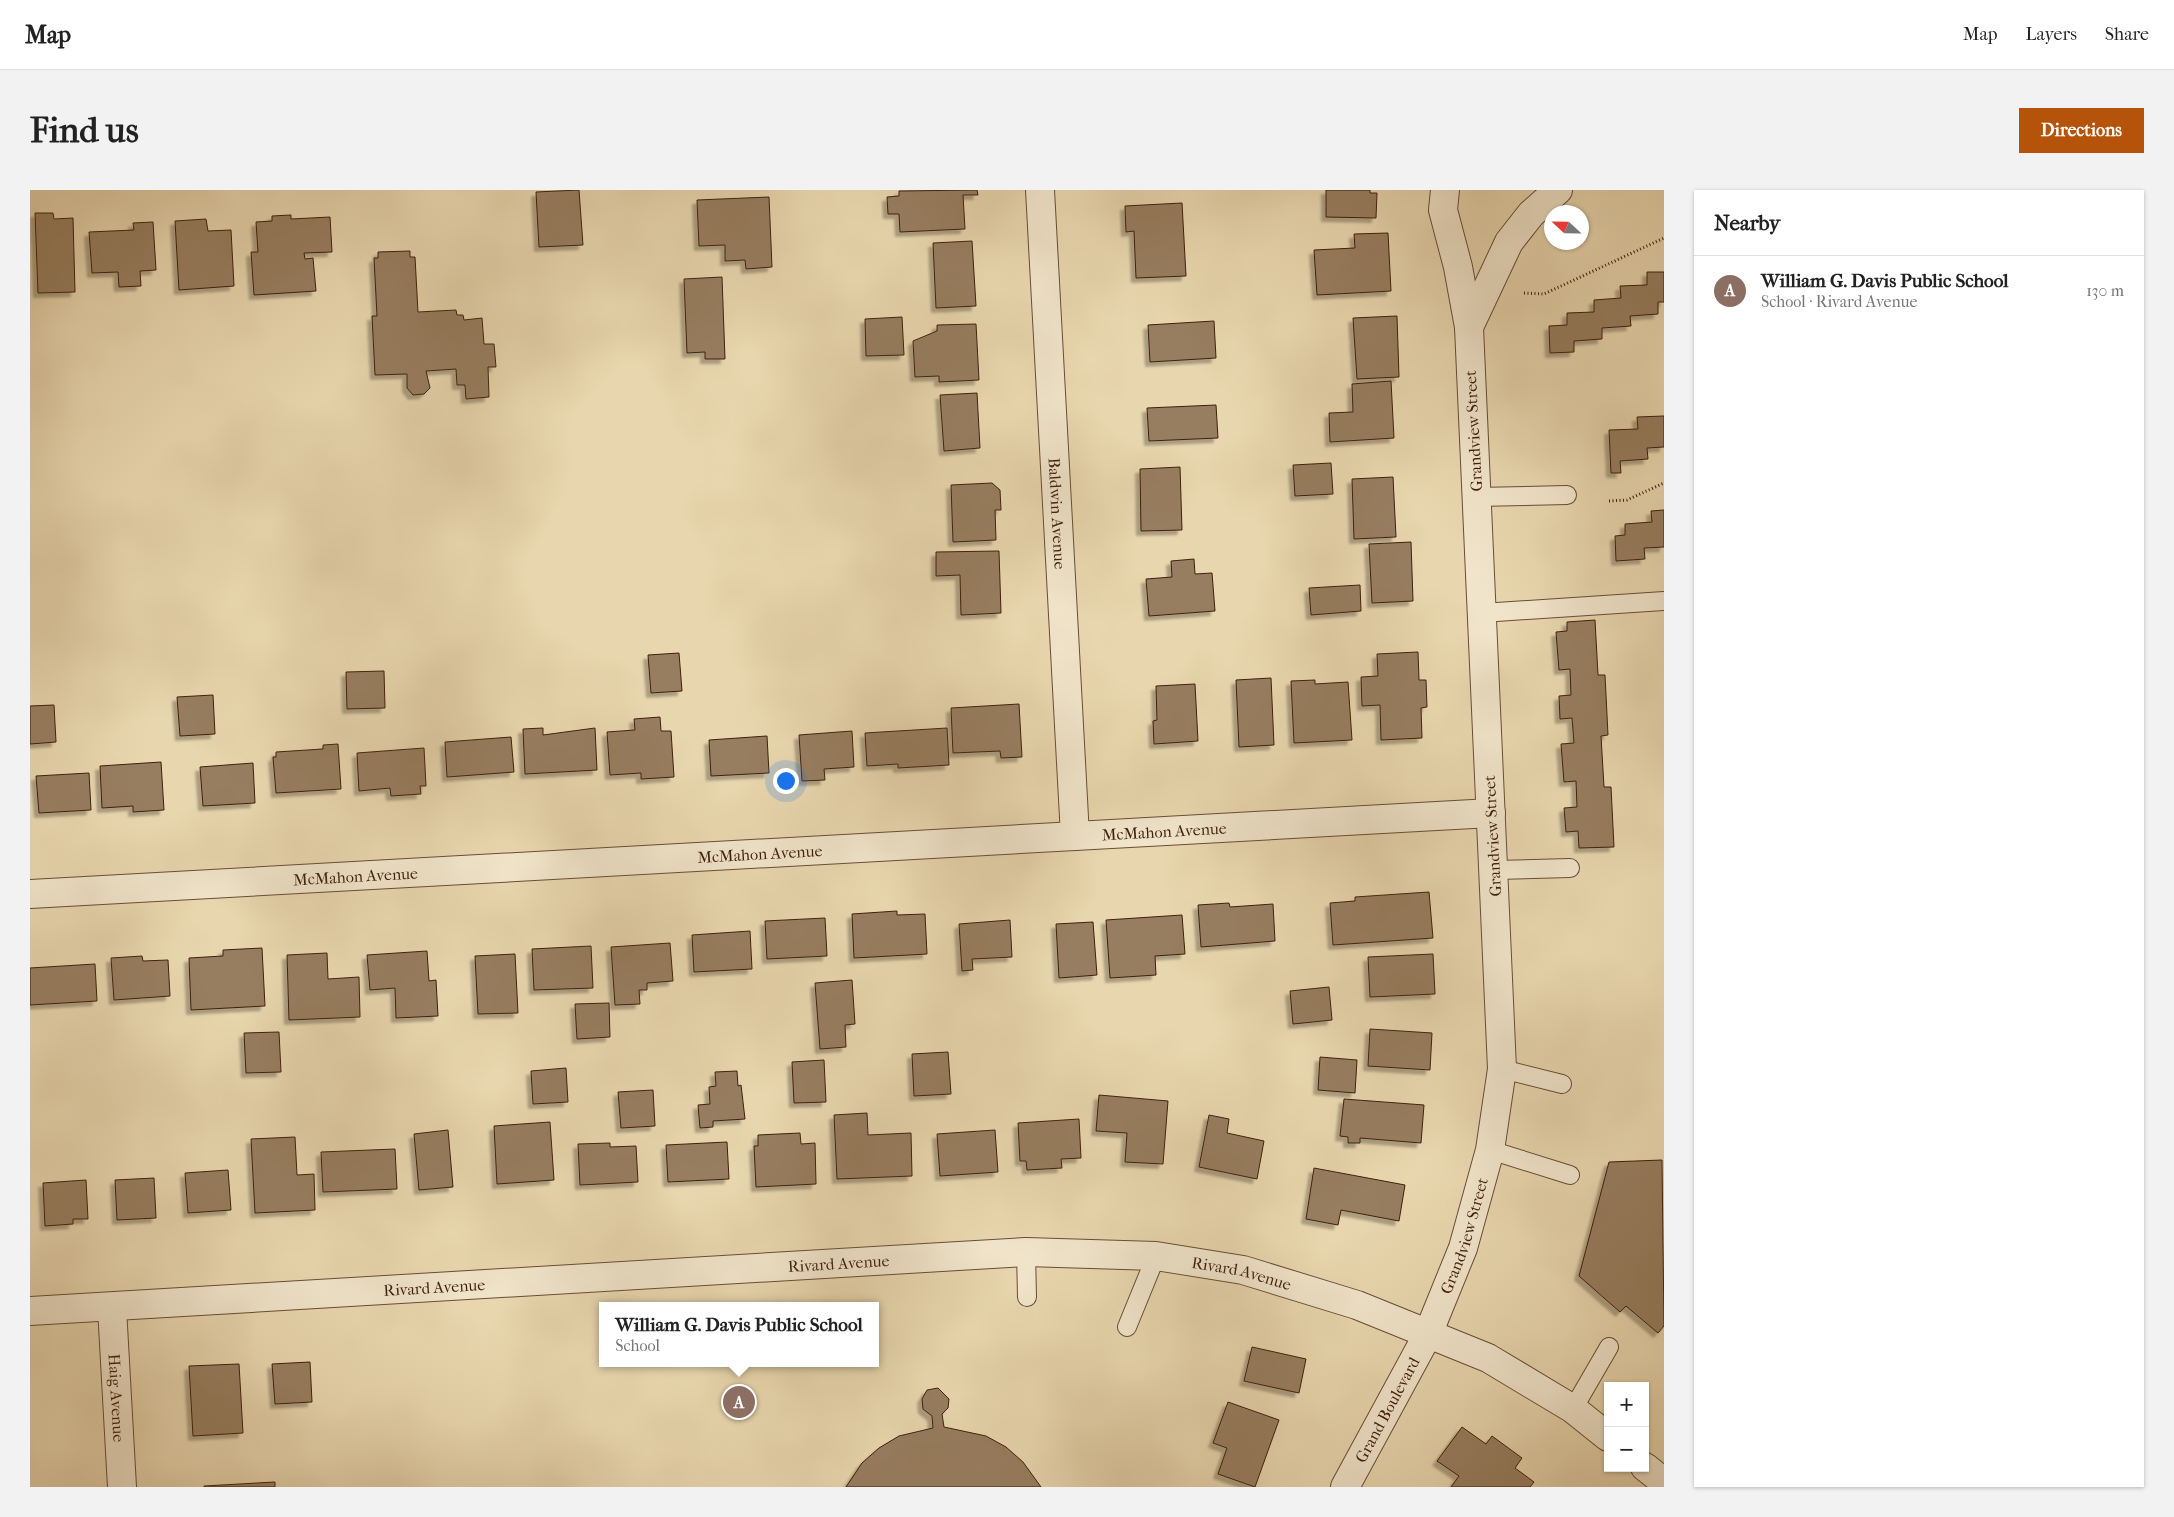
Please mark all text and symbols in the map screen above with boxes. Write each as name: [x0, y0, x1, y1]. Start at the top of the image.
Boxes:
text: Map: [25, 21, 71, 49]
text: Map: [1963, 24, 1997, 45]
text: Layers: [2025, 24, 2077, 45]
text: Share: [2105, 24, 2149, 45]
button: Directions: [2019, 108, 2144, 153]
text: Find us: [30, 110, 139, 151]
north arrow: [1544, 205, 1589, 250]
text: Nearby: [1714, 211, 1780, 235]
text: William G. Davis Public School: [1761, 270, 2008, 292]
text: A: [1725, 281, 1735, 300]
text: 130 m: [2086, 281, 2124, 300]
text: School · Rivard Avenue: [1761, 292, 1918, 311]
street label: Grandview Street: [1461, 370, 1486, 492]
street label: Baldwin Avenue: [1045, 457, 1070, 570]
your location: [773, 768, 799, 794]
street label: Grandview Street: [1480, 775, 1505, 897]
street label: McMahon Avenue: [1101, 819, 1227, 845]
street label: McMahon Avenue: [697, 841, 823, 867]
street label: McMahon Avenue: [293, 864, 418, 889]
street label: Grandview Street: [1436, 1175, 1492, 1297]
street label: Rivard Avenue: [787, 1251, 890, 1276]
street label: Rivard Avenue: [1190, 1253, 1293, 1294]
street label: Rivard Avenue: [383, 1275, 486, 1300]
popup: [599, 1302, 879, 1367]
text: William G. Davis Public School: [615, 1314, 863, 1336]
text: School: [615, 1336, 660, 1355]
street label: Haig Avenue: [105, 1353, 128, 1443]
street label: Grand Boulevard: [1351, 1354, 1424, 1466]
map controls: [1604, 1382, 1649, 1472]
button: +: [1604, 1382, 1649, 1427]
pin: A: [723, 1383, 755, 1421]
button: −: [1604, 1427, 1649, 1472]

